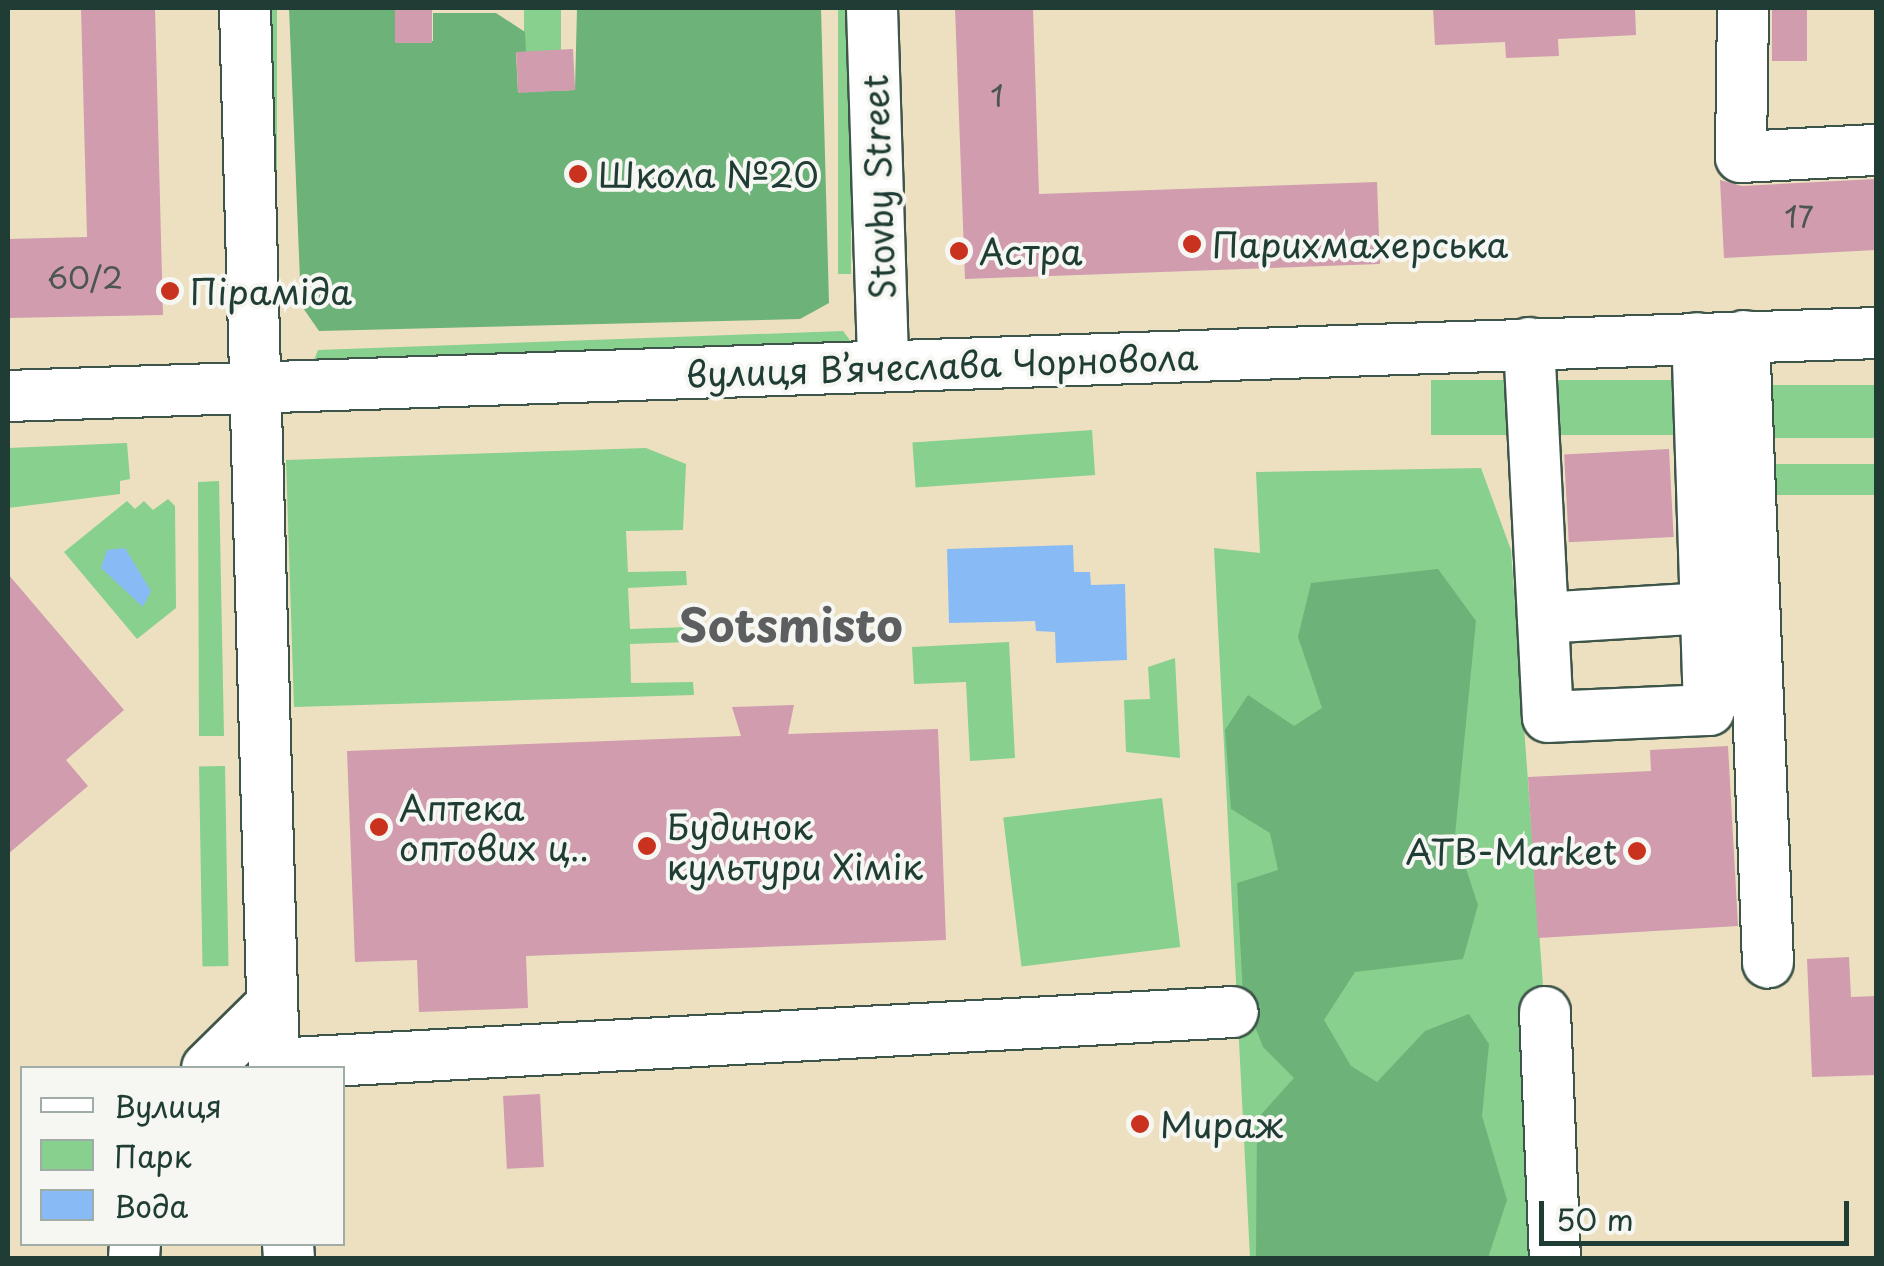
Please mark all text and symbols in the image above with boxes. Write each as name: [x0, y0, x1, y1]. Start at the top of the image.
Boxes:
street label: Stovby Street: [853, 72, 903, 302]
house number: 1: [990, 77, 1004, 113]
place label: Школа №20: [598, 153, 820, 195]
marker: Школа №20: [567, 163, 589, 185]
house number: 17: [1784, 198, 1814, 234]
place label: Парихмахерська: [1212, 223, 1508, 265]
place label: Астра: [979, 230, 1083, 272]
marker: Парихмахерська: [1181, 233, 1203, 255]
marker: Астра: [948, 240, 970, 262]
house number: 60/2: [47, 259, 123, 295]
place label: Піраміда: [190, 270, 352, 312]
marker: Піраміда: [159, 280, 181, 302]
street label: вулиця Вʼячеслава Чорновола: [685, 335, 1199, 395]
district label: Sotsmisto: [679, 597, 903, 651]
place label: Аптека оптових ц‥: [399, 786, 589, 868]
place label: Будинок культури Хімік: [667, 805, 923, 887]
marker: Аптека оптових ц‥: [368, 816, 390, 838]
place label: ATB-Market: [1406, 830, 1617, 872]
marker: Будинок культури Хімік: [636, 835, 658, 857]
marker: ATB-Market: [1626, 840, 1648, 862]
legend: [20, 1066, 345, 1246]
text: Вулиця: [114, 1083, 222, 1128]
place label: Мираж: [1160, 1103, 1283, 1145]
marker: Мираж: [1129, 1113, 1151, 1135]
text: Парк: [114, 1133, 191, 1178]
scale bar: [1544, 1181, 1854, 1243]
text: Вода: [114, 1183, 188, 1228]
text: 50 m: [1556, 1196, 1634, 1241]

